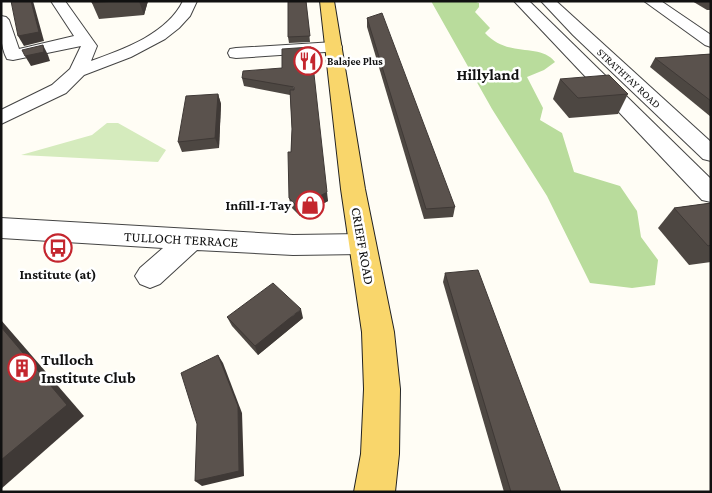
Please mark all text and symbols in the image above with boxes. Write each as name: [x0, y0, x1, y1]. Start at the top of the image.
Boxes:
restaurant icon: Balajee Plus: [293, 46, 323, 76]
street label: STRATHTAY ROAD: [595, 46, 663, 110]
place label: Balajee Plus: [327, 55, 383, 68]
district label: Hillyland: [456, 66, 520, 83]
shop icon: Infill-I-Tay: [295, 190, 325, 220]
place label: Infill-I-Tay: [226, 197, 291, 213]
street label: CRIEFF ROAD: [348, 206, 378, 286]
street label: TULLOCH TERRACE: [124, 228, 239, 250]
bus stop icon: Institute (at): [43, 233, 73, 263]
place label: Institute (at): [19, 266, 97, 283]
place label: Tulloch Institute Club: [41, 351, 136, 386]
building icon: Tulloch Institute Club: [7, 353, 37, 383]

